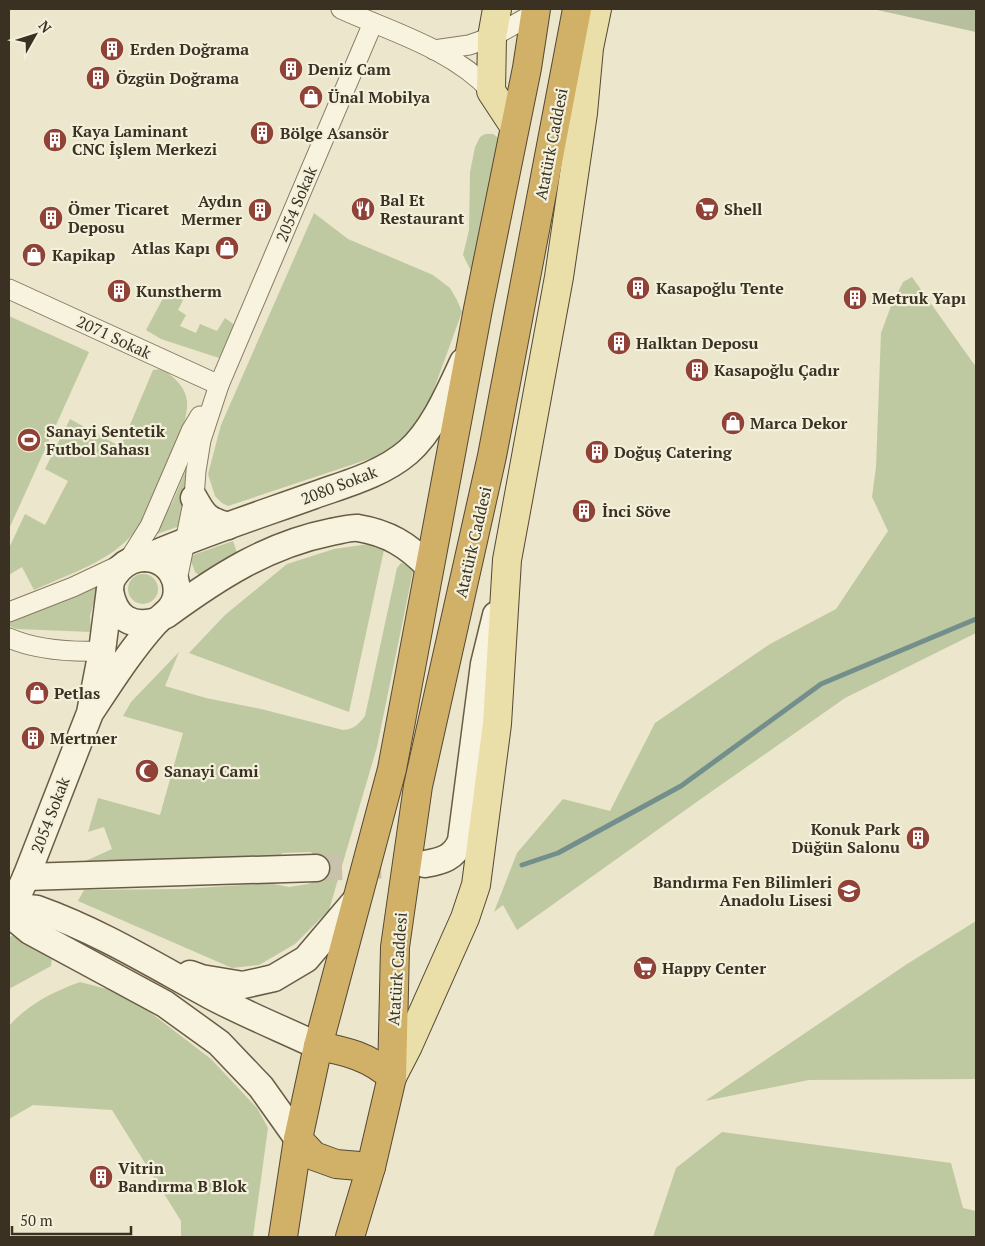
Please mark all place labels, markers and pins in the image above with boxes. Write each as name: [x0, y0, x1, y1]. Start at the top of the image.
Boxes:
building icon: Erden Doğrama: [99, 36, 125, 62]
place label: Erden Doğrama: [130, 38, 249, 60]
building icon: Deniz Cam: [278, 56, 304, 82]
place label: Deniz Cam: [308, 58, 391, 80]
building icon: Özgün Doğrama: [85, 65, 111, 91]
place label: Özgün Doğrama: [116, 67, 239, 89]
shop icon: Ünal Mobilya: [298, 84, 324, 110]
place label: Ünal Mobilya: [328, 86, 430, 108]
place label: Kaya Laminant CNC İşlem Merkezi: [72, 120, 217, 160]
building icon: Bölge Asansör: [249, 120, 275, 146]
place label: Bölge Asansör: [280, 122, 389, 144]
building icon: Kaya Laminant CNC İşlem Merkezi: [42, 127, 68, 153]
place label: Bal Et Restaurant: [380, 189, 465, 229]
place label: Aydın Mermer: [181, 190, 243, 230]
restaurant icon: Bal Et Restaurant: [350, 196, 376, 222]
supermarket icon: Shell: [694, 196, 720, 222]
building icon: Aydın Mermer: [247, 197, 273, 223]
place label: Ömer Ticaret Deposu: [68, 198, 170, 238]
place label: Shell: [724, 198, 762, 220]
building icon: Ömer Ticaret Deposu: [38, 205, 64, 231]
shop icon: Atlas Kapı: [214, 235, 240, 261]
place label: Atlas Kapı: [132, 237, 210, 259]
shop icon: Kapikap: [21, 242, 47, 268]
place label: Kapikap: [52, 244, 116, 266]
building icon: Kasapoğlu Tente: [625, 275, 651, 301]
place label: Kasapoğlu Tente: [656, 277, 784, 299]
building icon: Kunstherm: [106, 278, 132, 304]
place label: Kunstherm: [136, 280, 222, 302]
building icon: Metruk Yapı: [842, 285, 868, 311]
place label: Metruk Yapı: [872, 287, 966, 309]
building icon: Halktan Deposu: [606, 330, 632, 356]
place label: Halktan Deposu: [636, 332, 759, 354]
building icon: Kasapoğlu Çadır: [684, 357, 710, 383]
place label: Kasapoğlu Çadır: [714, 359, 840, 381]
shop icon: Marca Dekor: [720, 410, 746, 436]
place label: Marca Dekor: [750, 412, 848, 434]
place label: Sanayi Sentetik Futbol Sahası: [46, 420, 166, 460]
sports icon: Sanayi Sentetik Futbol Sahası: [16, 427, 42, 453]
building icon: Doğuş Catering: [584, 439, 610, 465]
place label: Doğuş Catering: [614, 441, 733, 463]
building icon: İnci Söve: [571, 498, 597, 524]
place label: İnci Söve: [602, 500, 671, 522]
shop icon: Petlas: [24, 680, 50, 706]
place label: Petlas: [54, 682, 100, 704]
building icon: Mertmer: [20, 725, 46, 751]
place label: Mertmer: [50, 727, 117, 749]
mosque icon: Sanayi Cami: [134, 758, 160, 784]
place label: Sanayi Cami: [164, 760, 259, 782]
place label: Konuk Park Düğün Salonu: [792, 818, 901, 858]
building icon: Konuk Park Düğün Salonu: [905, 825, 931, 851]
place label: Bandırma Fen Bilimleri Anadolu Lisesi: [653, 871, 832, 911]
school or university icon: Bandırma Fen Bilimleri Anadolu Lisesi: [836, 878, 862, 904]
supermarket icon: Happy Center: [632, 955, 658, 981]
place label: Happy Center: [662, 957, 766, 979]
place label: Vitrin Bandırma B Blok: [118, 1157, 247, 1197]
building icon: Vitrin Bandırma B Blok: [88, 1164, 114, 1190]

